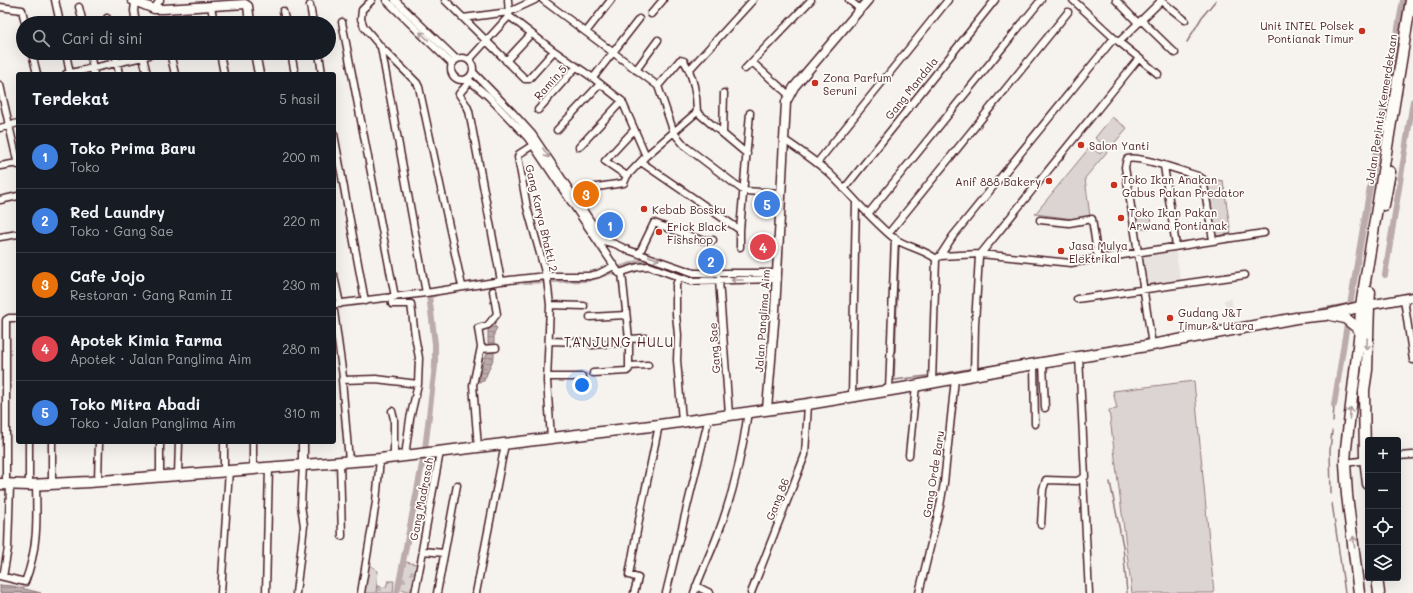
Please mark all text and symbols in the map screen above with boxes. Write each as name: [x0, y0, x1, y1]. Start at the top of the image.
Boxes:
search box: [16, 16, 336, 60]
place label: Unit INTEL Polsek Pontianak Timur: [1260, 18, 1354, 46]
marker: Unit INTEL Polsek Pontianak Timur: [1357, 26, 1367, 36]
icon: search: [30, 27, 52, 49]
text: Cari di sini: [62, 28, 143, 48]
one-way arrow: [419, 32, 429, 41]
street label: Jalan Perintis Kemerdekaan: [1362, 33, 1400, 185]
street label: Gang Mandala: [881, 54, 941, 122]
street label: Ramin 5: [530, 61, 570, 103]
place label: Zona Parfum Seruni: [823, 70, 892, 98]
marker: Zona Parfum Seruni: [810, 78, 820, 88]
text: Terdekat: [32, 87, 109, 109]
text: 5 hasil: [279, 90, 320, 107]
text: Toko Prima Baru: [70, 138, 196, 158]
place label: Salon Yanti: [1089, 138, 1149, 153]
marker: Salon Yanti: [1076, 140, 1086, 150]
one-way arrow: [542, 147, 550, 158]
text: 1: [42, 148, 48, 165]
text: 200 m: [282, 148, 320, 165]
text: Toko: [70, 158, 100, 175]
street label: Gang Karya Bhakti 2: [522, 163, 562, 273]
place label: Toko Ikan Anakan Gabus Pakan Predator: [1122, 172, 1245, 200]
place label: Anif 888 Bakery: [955, 174, 1041, 189]
marker: Anif 888 Bakery: [1044, 176, 1054, 186]
pin: 3: [573, 179, 599, 209]
marker: Toko Ikan Anakan Gabus Pakan Predator: [1109, 180, 1119, 190]
pin: 5: [754, 189, 780, 219]
text: Red Laundry: [70, 202, 165, 222]
place label: Kebab Bossku: [652, 202, 726, 217]
marker: Kebab Bossku: [639, 204, 649, 214]
place label: Toko Ikan Pakan Arwana Pontianak: [1129, 205, 1227, 233]
pin: 1: [597, 210, 623, 240]
text: 2: [41, 212, 49, 229]
text: 220 m: [283, 212, 320, 229]
marker: Toko Ikan Pakan Arwana Pontianak: [1116, 213, 1126, 223]
place label: Erick Black Fishshop: [667, 219, 727, 247]
text: Toko · Gang Sae: [70, 222, 174, 239]
marker: Erick Black Fishshop: [654, 227, 664, 237]
pin: 4: [750, 232, 776, 262]
place label: Jasa Mulya Elektrikal: [1069, 238, 1128, 266]
pin: 2: [698, 246, 724, 276]
marker: Jasa Mulya Elektrikal: [1056, 246, 1066, 256]
one-way arrow: [648, 255, 660, 263]
text: Cafe Jojo: [70, 266, 145, 286]
street label: Jalan Panglima Aim: [751, 269, 773, 373]
text: 3: [41, 276, 49, 293]
text: 230 m: [283, 276, 320, 293]
one-way arrow: [731, 276, 744, 284]
text: Restoran · Gang Ramin II: [70, 286, 232, 303]
place label: Gudang J&T Timur & Utara: [1178, 305, 1254, 333]
marker: Gudang J&T Timur & Utara: [1165, 313, 1175, 323]
street label: Gang Sae: [705, 322, 723, 374]
text: Apotek Kimia Farma: [70, 330, 222, 350]
district label: TANJUNG HULU: [564, 333, 674, 350]
one-way arrow: [1364, 337, 1371, 350]
text: 4: [41, 340, 49, 357]
text: 280 m: [282, 340, 320, 357]
text: Apotek · Jalan Panglima Aim: [70, 350, 251, 367]
your location: [572, 375, 592, 395]
text: Toko Mitra Abadi: [70, 394, 201, 414]
text: 5: [41, 404, 49, 421]
text: 310 m: [284, 404, 320, 421]
one-way arrow: [1347, 407, 1354, 420]
text: Toko · Jalan Panglima Aim: [70, 414, 236, 431]
street label: Gang Orde Baru: [919, 429, 947, 519]
map controls: [1365, 437, 1401, 581]
button: +: [1365, 437, 1401, 473]
street label: Gang Madrasah: [406, 456, 436, 542]
button: −: [1365, 473, 1401, 509]
street label: Gang 86: [762, 476, 792, 522]
button: locate: [1365, 509, 1401, 545]
one-way arrow: [1350, 536, 1357, 549]
button: layers: [1365, 545, 1401, 581]

